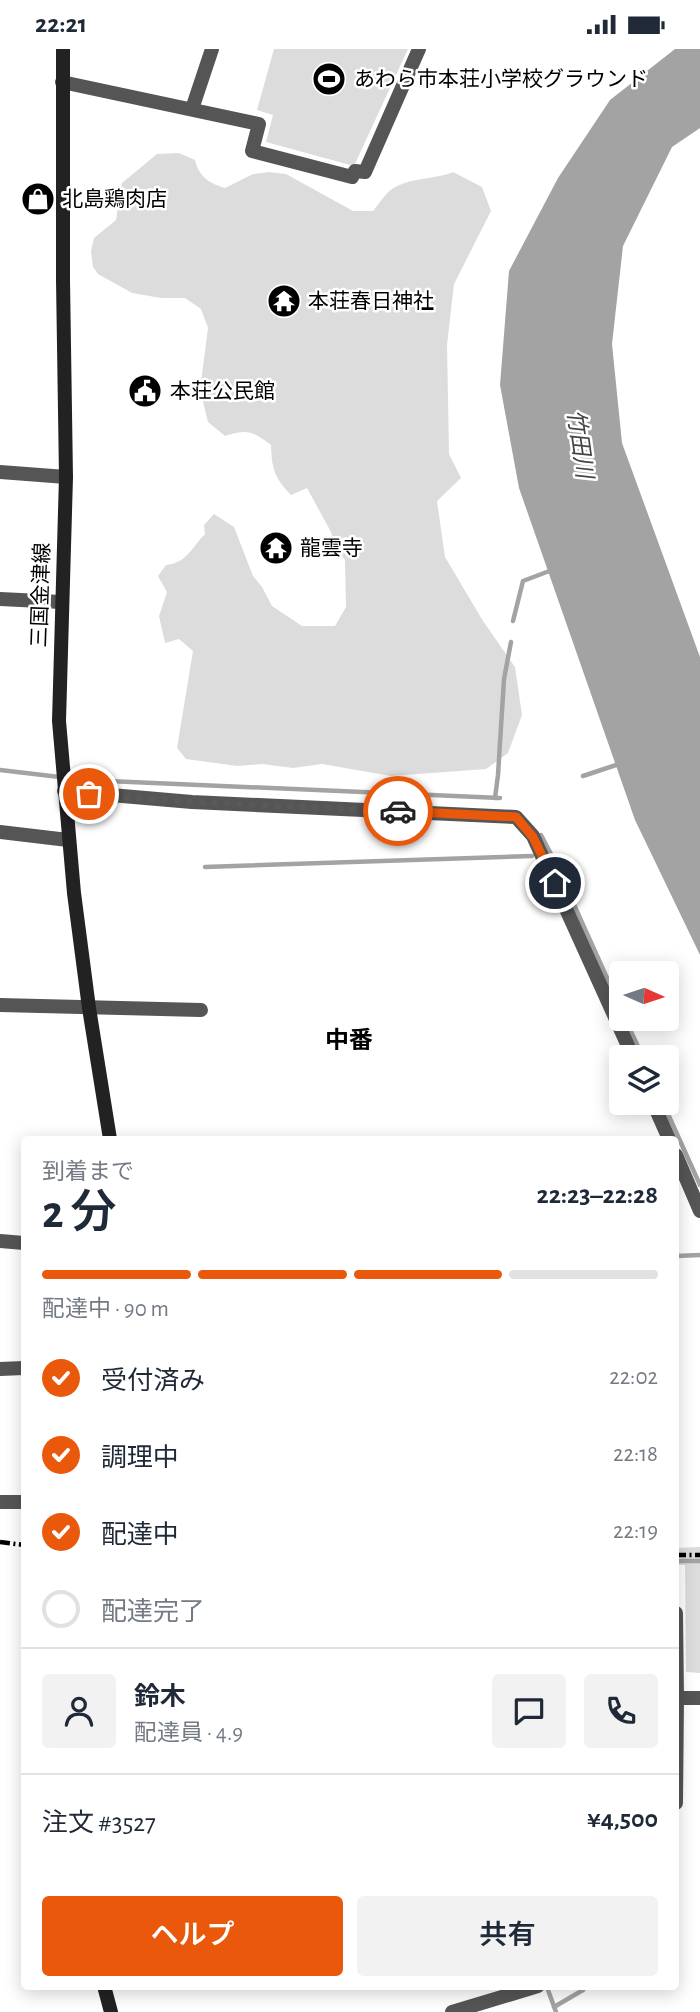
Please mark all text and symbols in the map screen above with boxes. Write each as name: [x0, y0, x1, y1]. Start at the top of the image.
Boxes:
text: 22:21: [35, 11, 87, 37]
sports icon: あわら市本荘小学校グラウンド: [310, 60, 348, 98]
place label: あわら市本荘小学校グラウンド: [354, 68, 648, 90]
shop icon: 北島鶏肉店: [19, 180, 57, 218]
place label: 北島鶏肉店: [62, 188, 167, 210]
temple icon: 本荘春日神社: [265, 282, 303, 320]
place label: 本荘春日神社: [308, 290, 434, 312]
public building icon: 本荘公民館: [126, 372, 164, 410]
place label: 本荘公民館: [170, 380, 275, 402]
water label: 竹田川: [563, 408, 598, 483]
temple icon: 龍雲寺: [257, 529, 295, 567]
place label: 龍雲寺: [300, 537, 363, 559]
street label: 三国金津線: [28, 542, 53, 648]
pin: [59, 764, 119, 824]
icon: bag: [70, 775, 108, 813]
courier: [363, 776, 433, 846]
icon: car: [379, 792, 417, 830]
pin: [525, 853, 585, 913]
icon: home: [536, 864, 574, 902]
north arrow: [609, 961, 679, 1031]
map controls: [609, 961, 679, 1115]
district label: 中番: [325, 1027, 373, 1053]
button: layers: [609, 1045, 679, 1115]
text: 到着まで: [42, 1161, 134, 1184]
text: 22:23–22:28: [537, 1182, 658, 1208]
text: 2 分: [42, 1190, 117, 1236]
text: 配達中 · 90 m: [42, 1298, 169, 1321]
icon: check: [42, 1359, 80, 1397]
text: 22:02: [609, 1366, 658, 1389]
text: 受付済み: [101, 1368, 205, 1394]
icon: check: [42, 1436, 80, 1474]
text: 22:18: [613, 1443, 658, 1466]
text: 調理中: [101, 1445, 179, 1471]
icon: check: [42, 1513, 80, 1551]
text: 22:19: [613, 1520, 658, 1543]
text: 配達中: [101, 1522, 179, 1548]
text: 配達完了: [101, 1599, 205, 1625]
button: person: [42, 1674, 116, 1748]
button: chat: [492, 1674, 566, 1748]
button: phone: [584, 1674, 658, 1748]
text: 鈴木: [134, 1684, 186, 1710]
text: 配達員 · 4.9: [134, 1722, 243, 1745]
text: ¥4,500: [587, 1806, 658, 1832]
text: 注文 #3527: [42, 1810, 156, 1836]
button: ヘルプ: [42, 1896, 343, 1976]
button: 共有: [357, 1896, 658, 1976]

